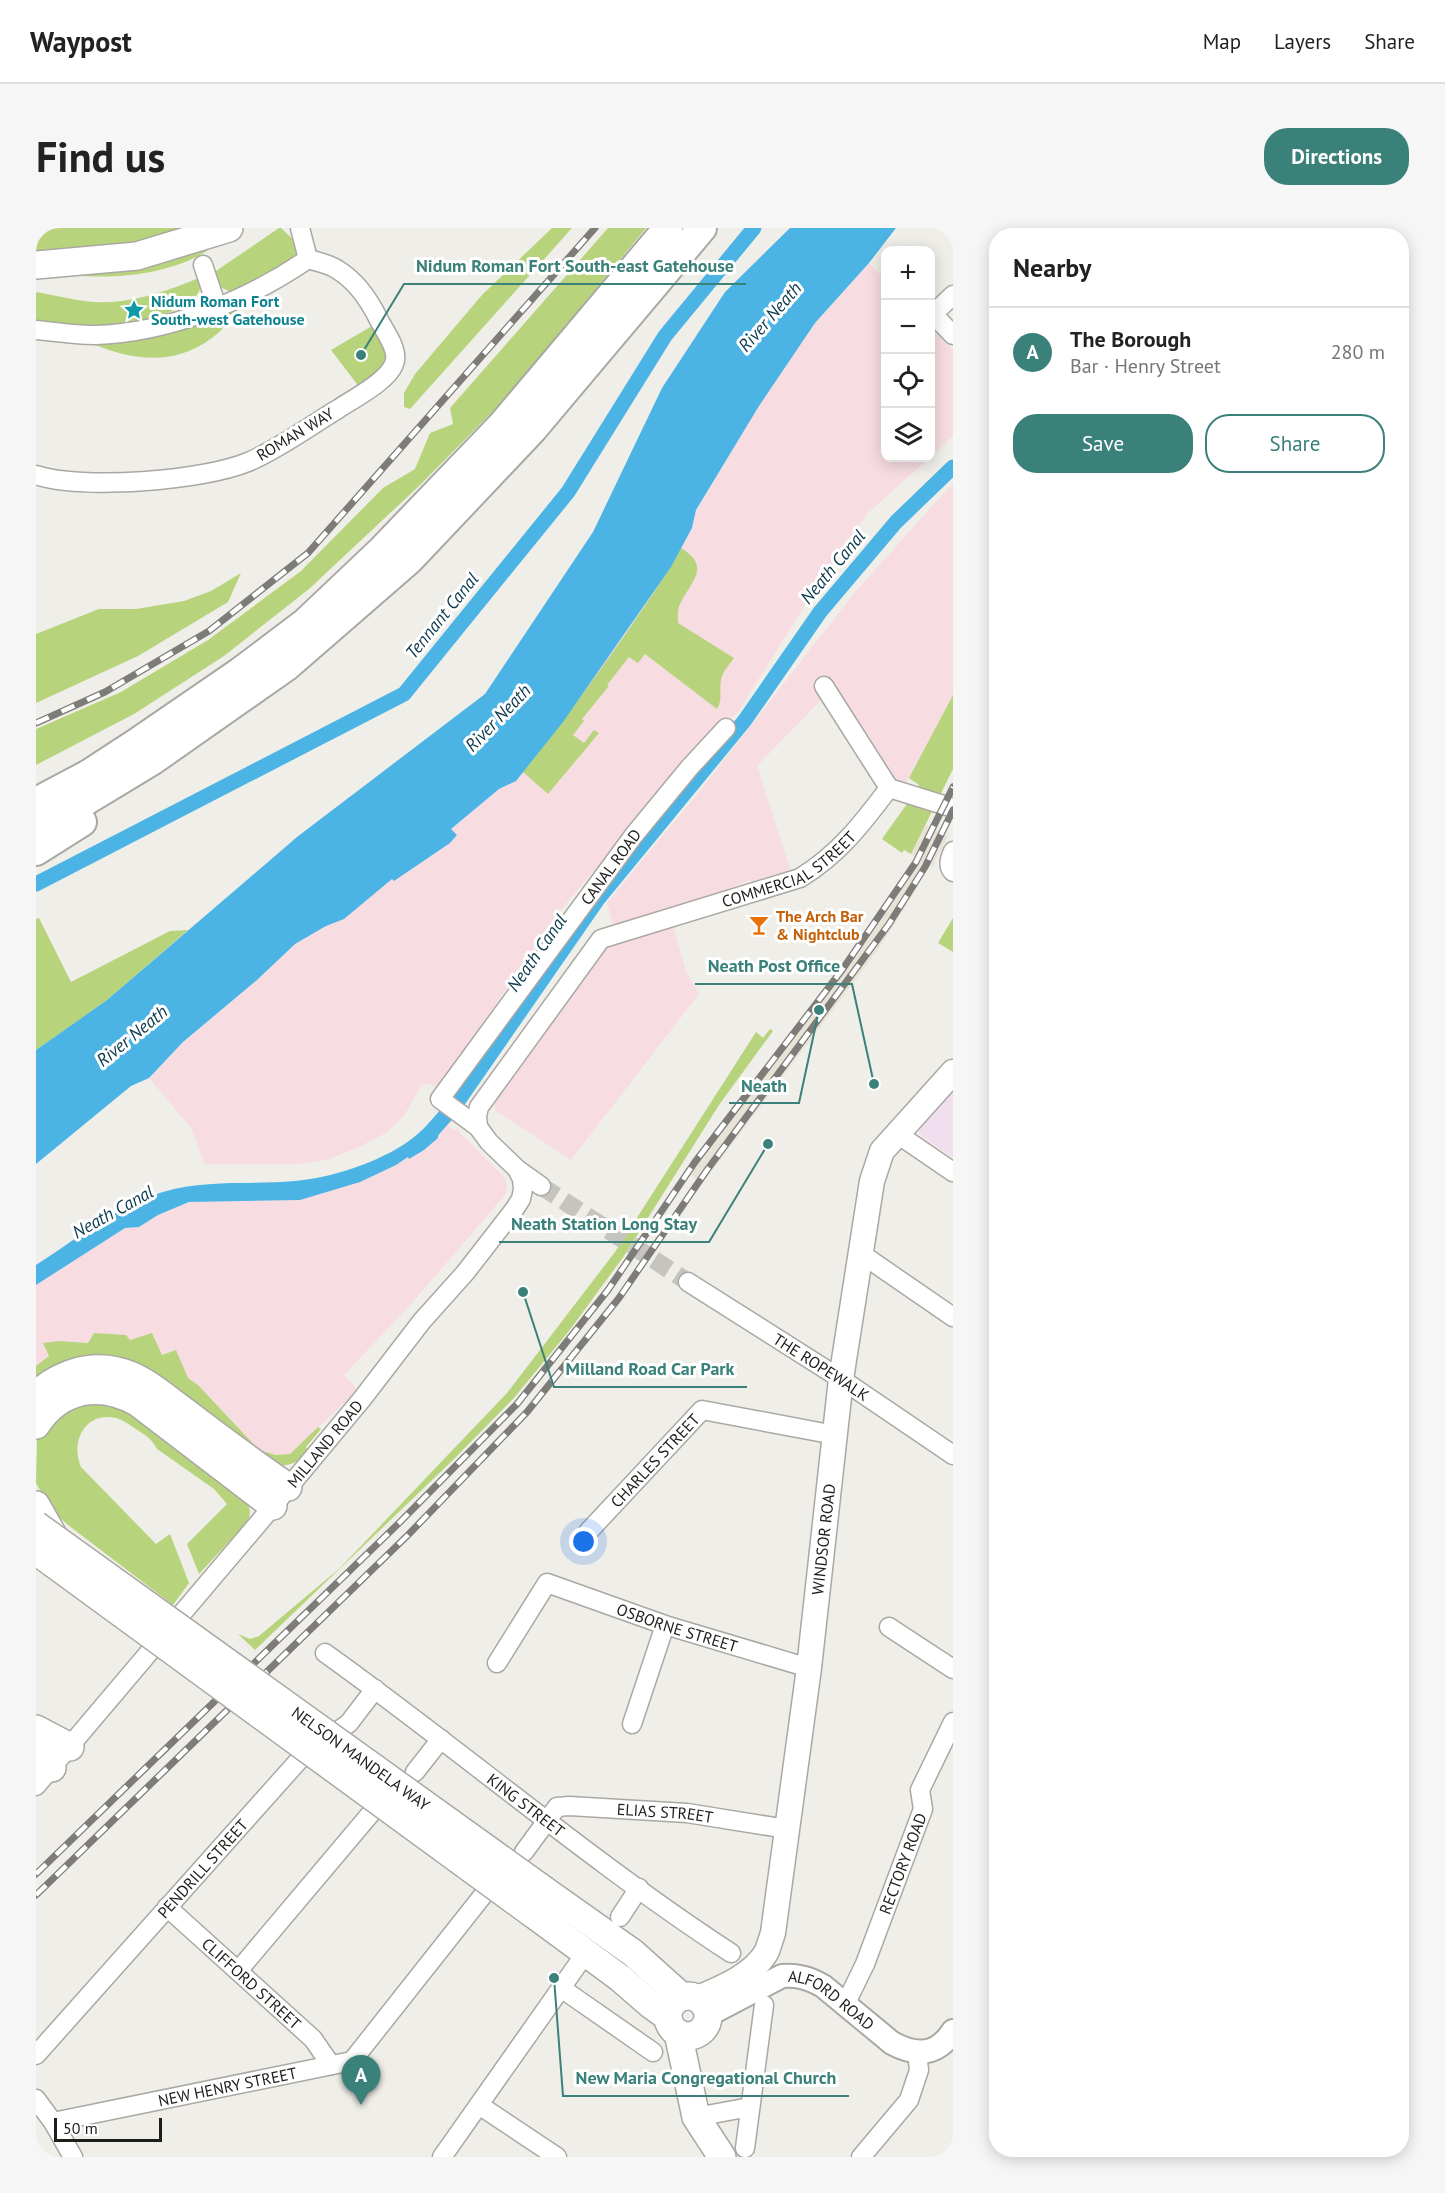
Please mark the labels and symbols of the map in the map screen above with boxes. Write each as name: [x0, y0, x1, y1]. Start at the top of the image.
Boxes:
callout: Nidum Roman Fort South-east Gatehouse: [404, 248, 746, 284]
text: Nidum Roman Fort South-east Gatehouse: [416, 254, 734, 277]
water label: River Neath: [733, 277, 806, 356]
place label: Nidum Roman Fort South-west Gatehouse: [151, 291, 305, 329]
place icon: Nidum Roman Fort South-west Gatehouse: [122, 298, 146, 322]
street label: ROMAN WAY: [253, 403, 337, 465]
water label: Neath Canal: [795, 525, 870, 608]
water label: Tennant Canal: [400, 568, 483, 663]
water label: River Neath: [460, 679, 535, 756]
street label: CANAL ROAD: [576, 825, 645, 909]
street label: COMMERCIAL STREET: [719, 827, 860, 911]
place label: The Arch Bar & Nightclub: [776, 906, 864, 944]
water label: Neath Canal: [502, 909, 572, 996]
bar icon: The Arch Bar & Nightclub: [747, 913, 771, 937]
callout: Neath Post Office: [695, 948, 852, 984]
text: Neath Post Office: [708, 954, 840, 977]
water label: River Neath: [91, 1000, 172, 1071]
callout: Neath: [729, 1067, 799, 1103]
text: Neath: [741, 1074, 787, 1097]
water label: Neath Canal: [68, 1180, 158, 1243]
callout: Neath Station Long Stay: [499, 1206, 709, 1242]
text: Neath Station Long Stay: [511, 1212, 697, 1235]
street label: THE ROPEWALK: [770, 1329, 873, 1405]
callout: Milland Road Car Park: [554, 1351, 747, 1387]
text: Milland Road Car Park: [566, 1357, 735, 1380]
street label: MILLAND ROAD: [283, 1396, 367, 1492]
street label: CHARLES STREET: [606, 1409, 704, 1512]
street label: WINDSOR ROAD: [807, 1483, 839, 1596]
your location: [569, 1527, 598, 1556]
street label: OSBORNE STREET: [614, 1599, 740, 1656]
street label: NELSON MANDELA WAY: [288, 1702, 434, 1815]
street label: KING STREET: [483, 1769, 569, 1841]
street label: ELIAS STREET: [616, 1799, 715, 1827]
street label: RECTORY ROAD: [875, 1810, 931, 1917]
street label: PENDRILL STREET: [153, 1815, 252, 1922]
street label: CLIFFORD STREET: [198, 1934, 305, 2033]
street label: ALFORD ROAD: [787, 1966, 878, 2034]
pin: A: [342, 2056, 380, 2105]
callout: New Maria Congregational Church: [563, 2060, 849, 2096]
street label: NEW HENRY STREET: [156, 2063, 299, 2110]
text: New Maria Congregational Church: [576, 2066, 836, 2089]
scale bar: [54, 2115, 162, 2142]

